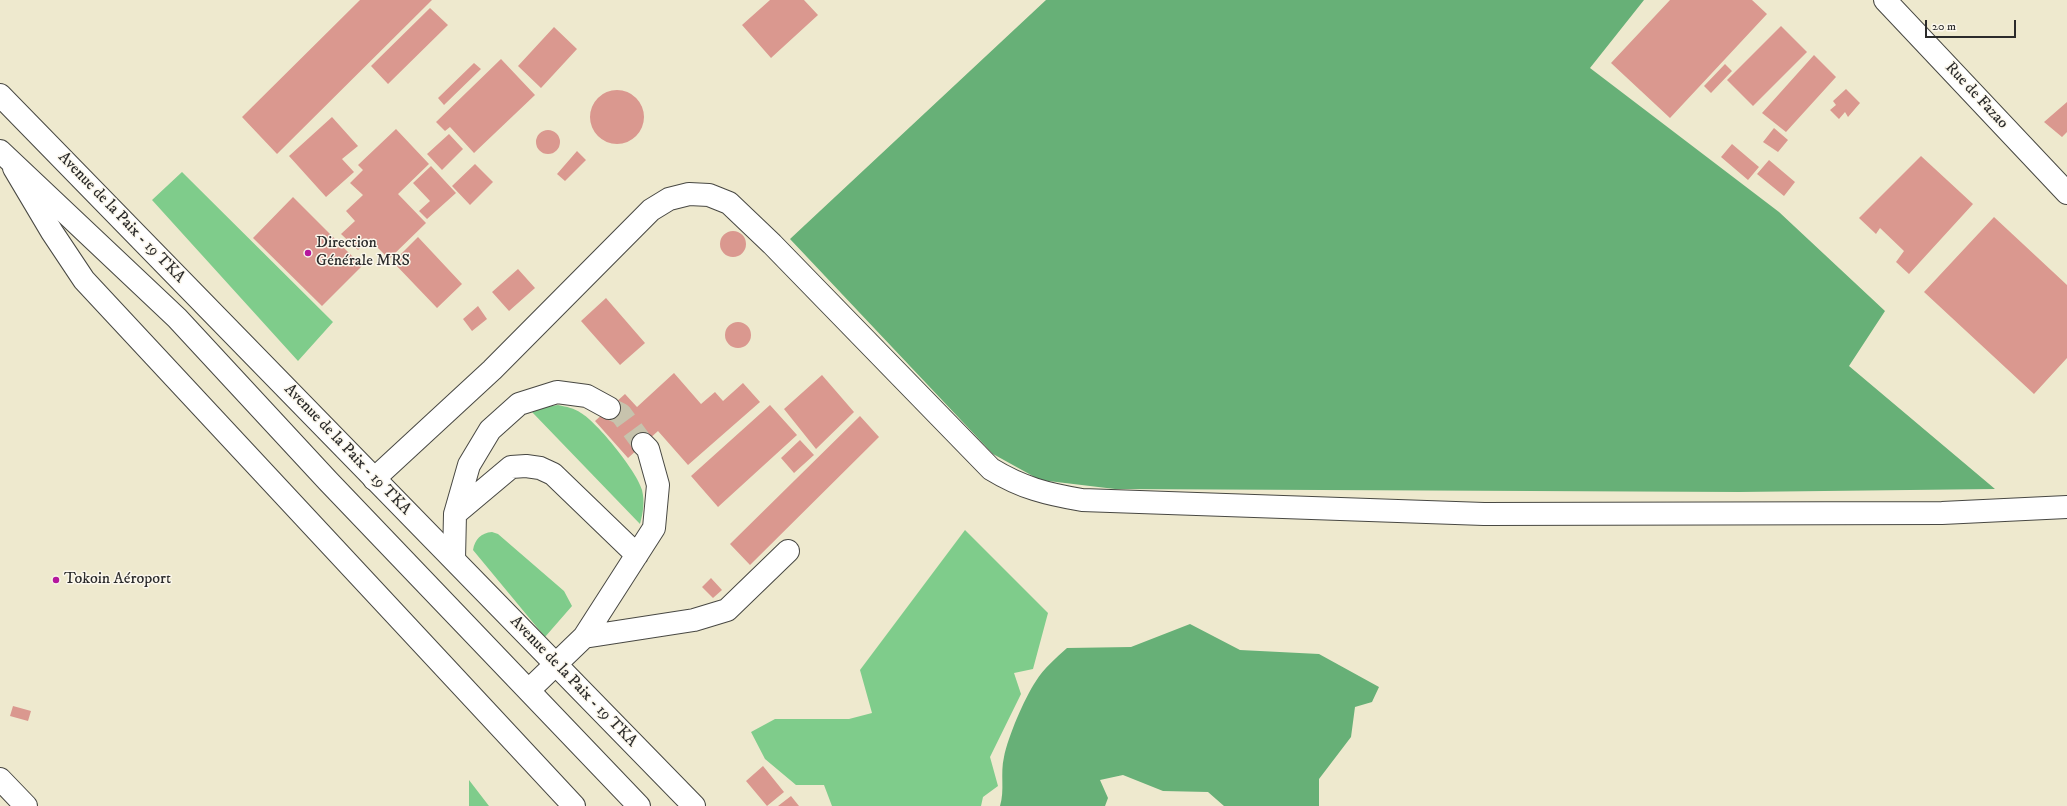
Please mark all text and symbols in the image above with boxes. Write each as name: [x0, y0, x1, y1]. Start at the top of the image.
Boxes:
scale bar: [1927, 12, 2018, 38]
text: 20 m: [1932, 19, 1956, 34]
street label: Rue de Fazao: [1940, 59, 2012, 133]
street label: Avenue de la Paix - 19 TKA: [53, 148, 189, 288]
place label: Direction Générale MRS: [316, 234, 410, 272]
marker: Direction Générale MRS: [303, 248, 313, 258]
street label: Avenue de la Paix - 19 TKA: [279, 380, 415, 520]
place label: Tokoin Aéroport: [64, 570, 171, 590]
marker: Tokoin Aéroport: [51, 575, 61, 585]
street label: Avenue de la Paix - 19 TKA: [505, 612, 641, 752]

